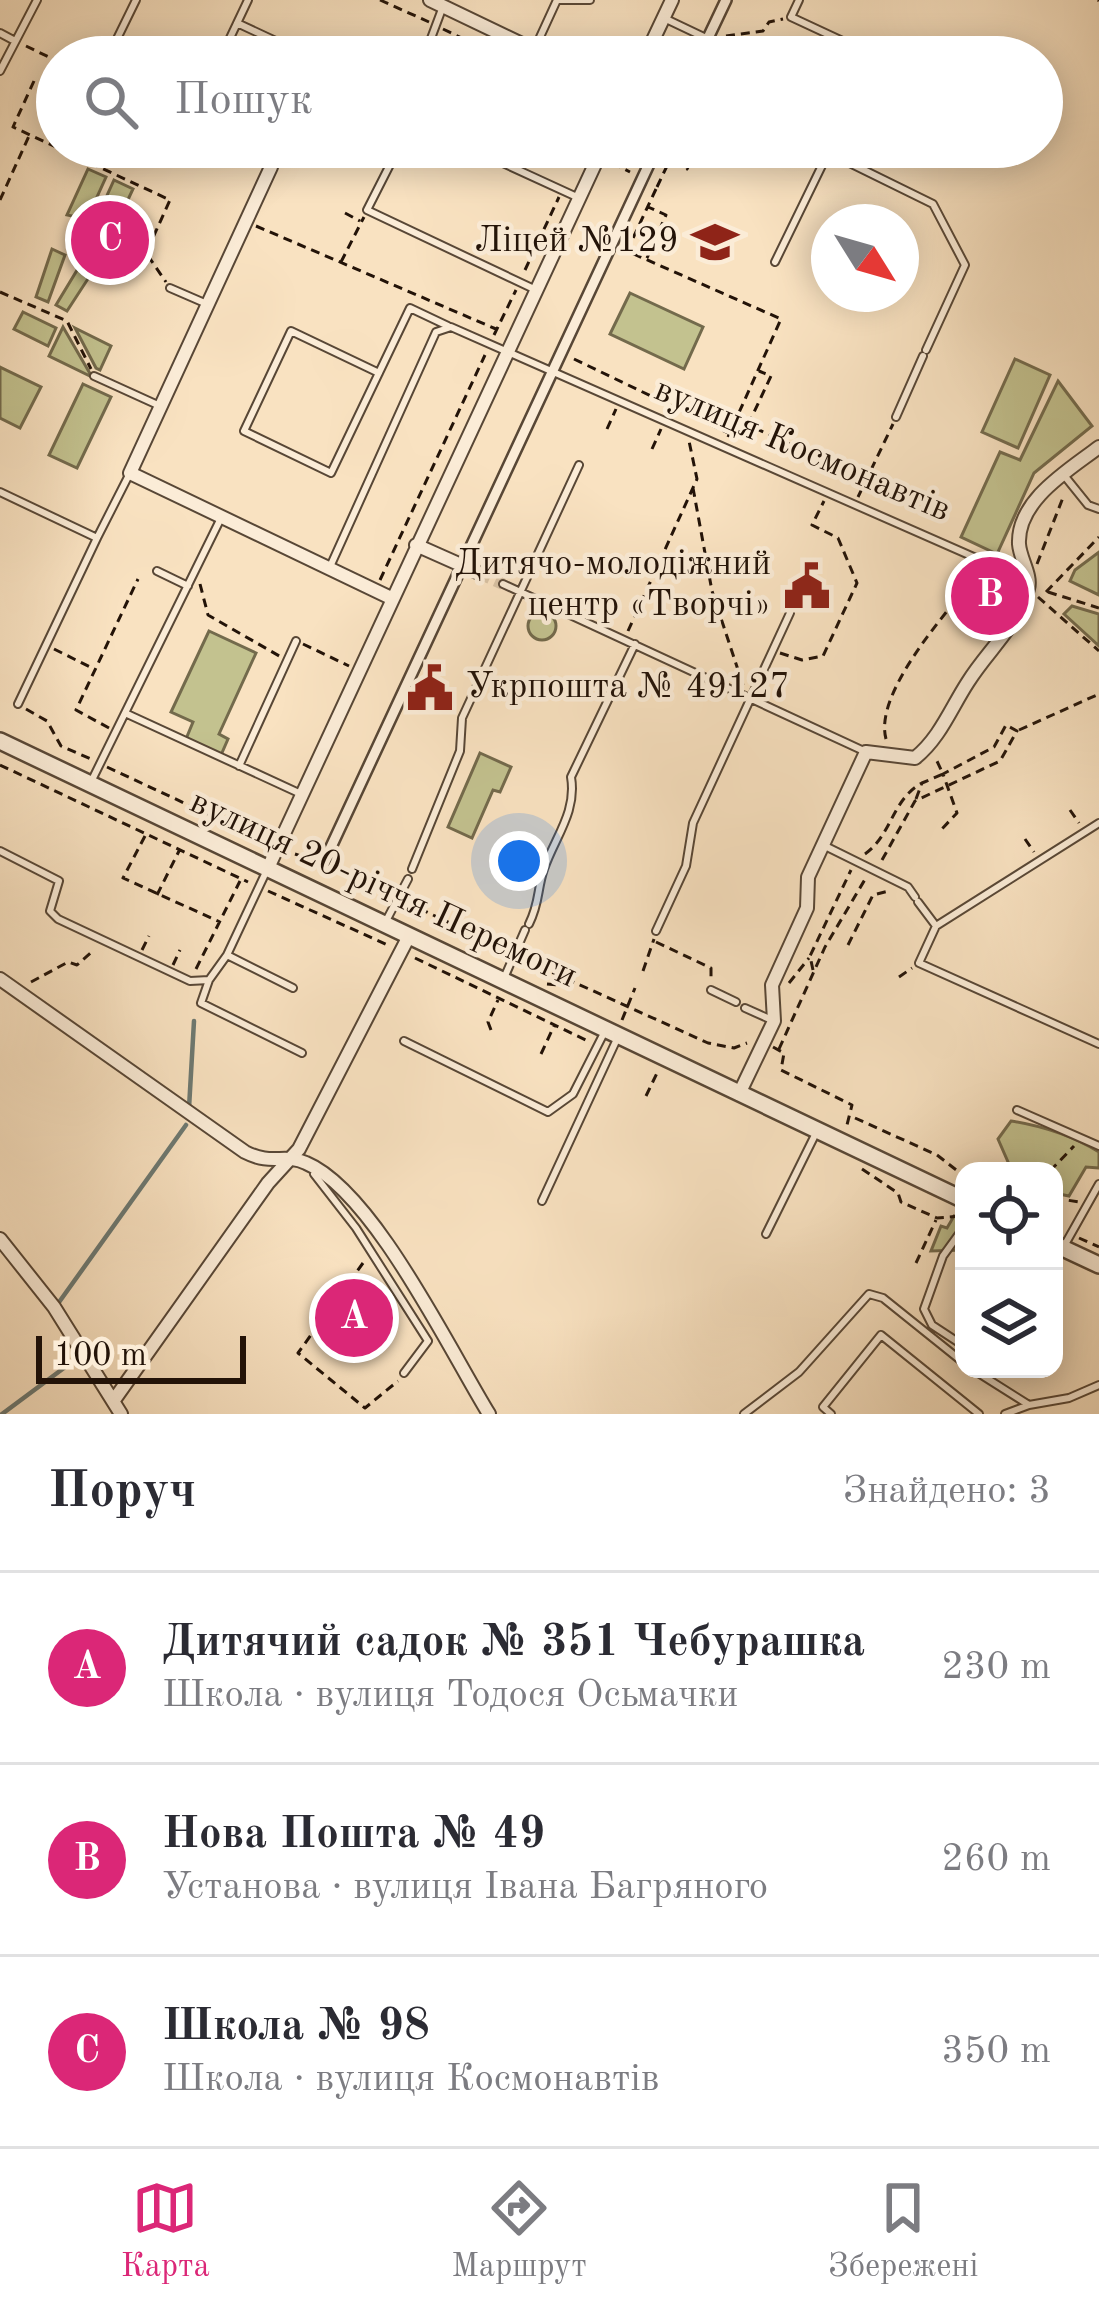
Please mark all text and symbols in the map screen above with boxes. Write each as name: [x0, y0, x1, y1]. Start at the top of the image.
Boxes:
search box: [36, 36, 1063, 168]
icon: search: [78, 69, 144, 135]
text: Пошук: [174, 79, 313, 124]
pin: C: [71, 195, 149, 285]
north arrow: [811, 204, 919, 312]
school or university icon: Ліцей №129: [690, 217, 740, 267]
place label: Ліцей №129: [474, 224, 679, 260]
street label: вулиця Космонавтів: [649, 372, 955, 530]
place label: Дитячо-молодіжний центр «Творчі»: [455, 547, 771, 624]
pin: B: [951, 551, 1029, 641]
public building icon: Дитячо-молодіжний центр «Творчі»: [782, 561, 832, 611]
public building icon: Укрпошта № 49127: [405, 663, 455, 713]
place label: Укрпошта № 49127: [466, 670, 790, 706]
street label: вулиця 20-річчя Перемоги: [184, 784, 582, 996]
your location: [489, 831, 549, 891]
map controls: [955, 1162, 1063, 1378]
button: locate: [955, 1162, 1063, 1270]
button: layers: [955, 1270, 1063, 1378]
pin: A: [315, 1273, 393, 1363]
scale bar: [36, 1330, 246, 1383]
text: 100 m: [54, 1340, 147, 1373]
text: Поруч: [48, 1467, 196, 1518]
text: Знайдено: 3: [843, 1472, 1051, 1511]
text: Дитячий садок № 351 Чебурашка: [162, 1621, 865, 1666]
text: A: [72, 1648, 102, 1687]
text: 230 m: [941, 1648, 1051, 1687]
text: Школа · вулиця Тодося Осьмачки: [162, 1676, 738, 1715]
text: Нова Пошта № 49: [162, 1813, 545, 1858]
text: B: [73, 1840, 101, 1879]
text: 260 m: [941, 1840, 1051, 1879]
text: Установа · вулиця Івана Багряного: [162, 1868, 768, 1907]
text: Школа № 98: [162, 2005, 430, 2050]
text: C: [74, 2032, 100, 2071]
text: 350 m: [941, 2032, 1051, 2071]
text: Школа · вулиця Космонавтів: [162, 2060, 660, 2099]
tab: Карта: [121, 2175, 210, 2288]
tab: Маршрут: [451, 2175, 587, 2288]
tab: Збережені: [828, 2175, 978, 2288]

